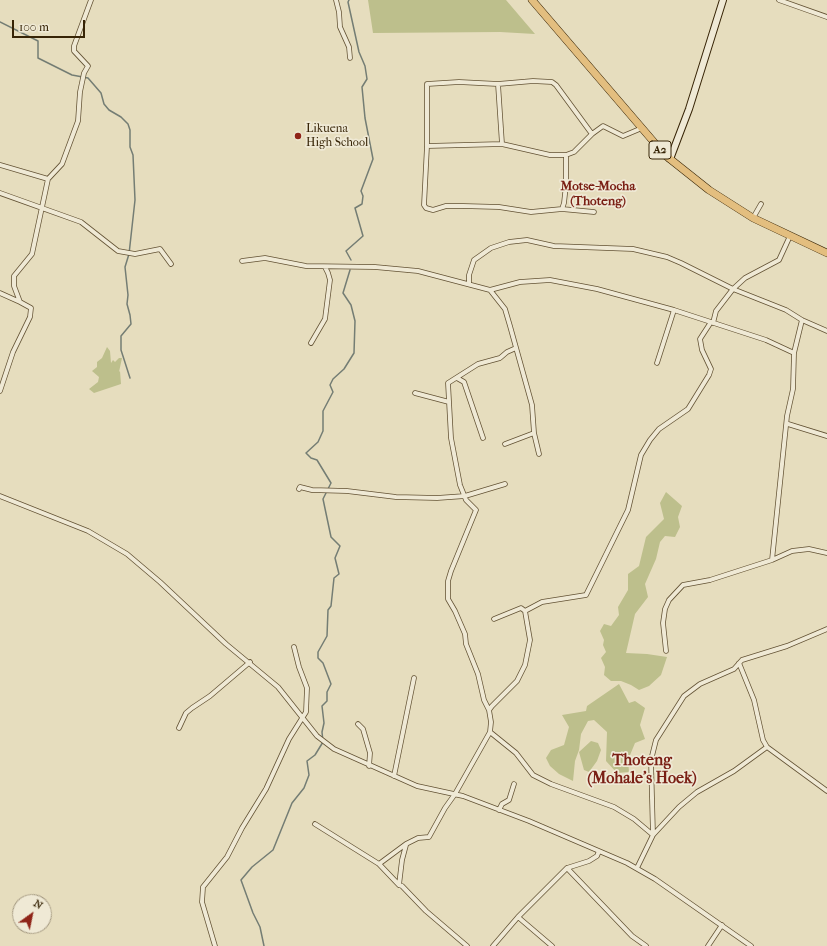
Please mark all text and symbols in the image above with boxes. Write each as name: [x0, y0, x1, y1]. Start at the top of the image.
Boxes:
scale bar: [14, 12, 87, 38]
text: 100 m: [19, 20, 49, 34]
place label: Likuena High School: [306, 122, 368, 150]
marker: Likuena High School: [293, 131, 303, 141]
road number: A2: [649, 141, 671, 159]
district label: Motse-Mocha (Thoteng): [561, 179, 635, 210]
district label: Thoteng (Mohale's Hoek): [587, 751, 697, 789]
north arrow: [12, 894, 52, 934]
text: N: [31, 897, 45, 912]

